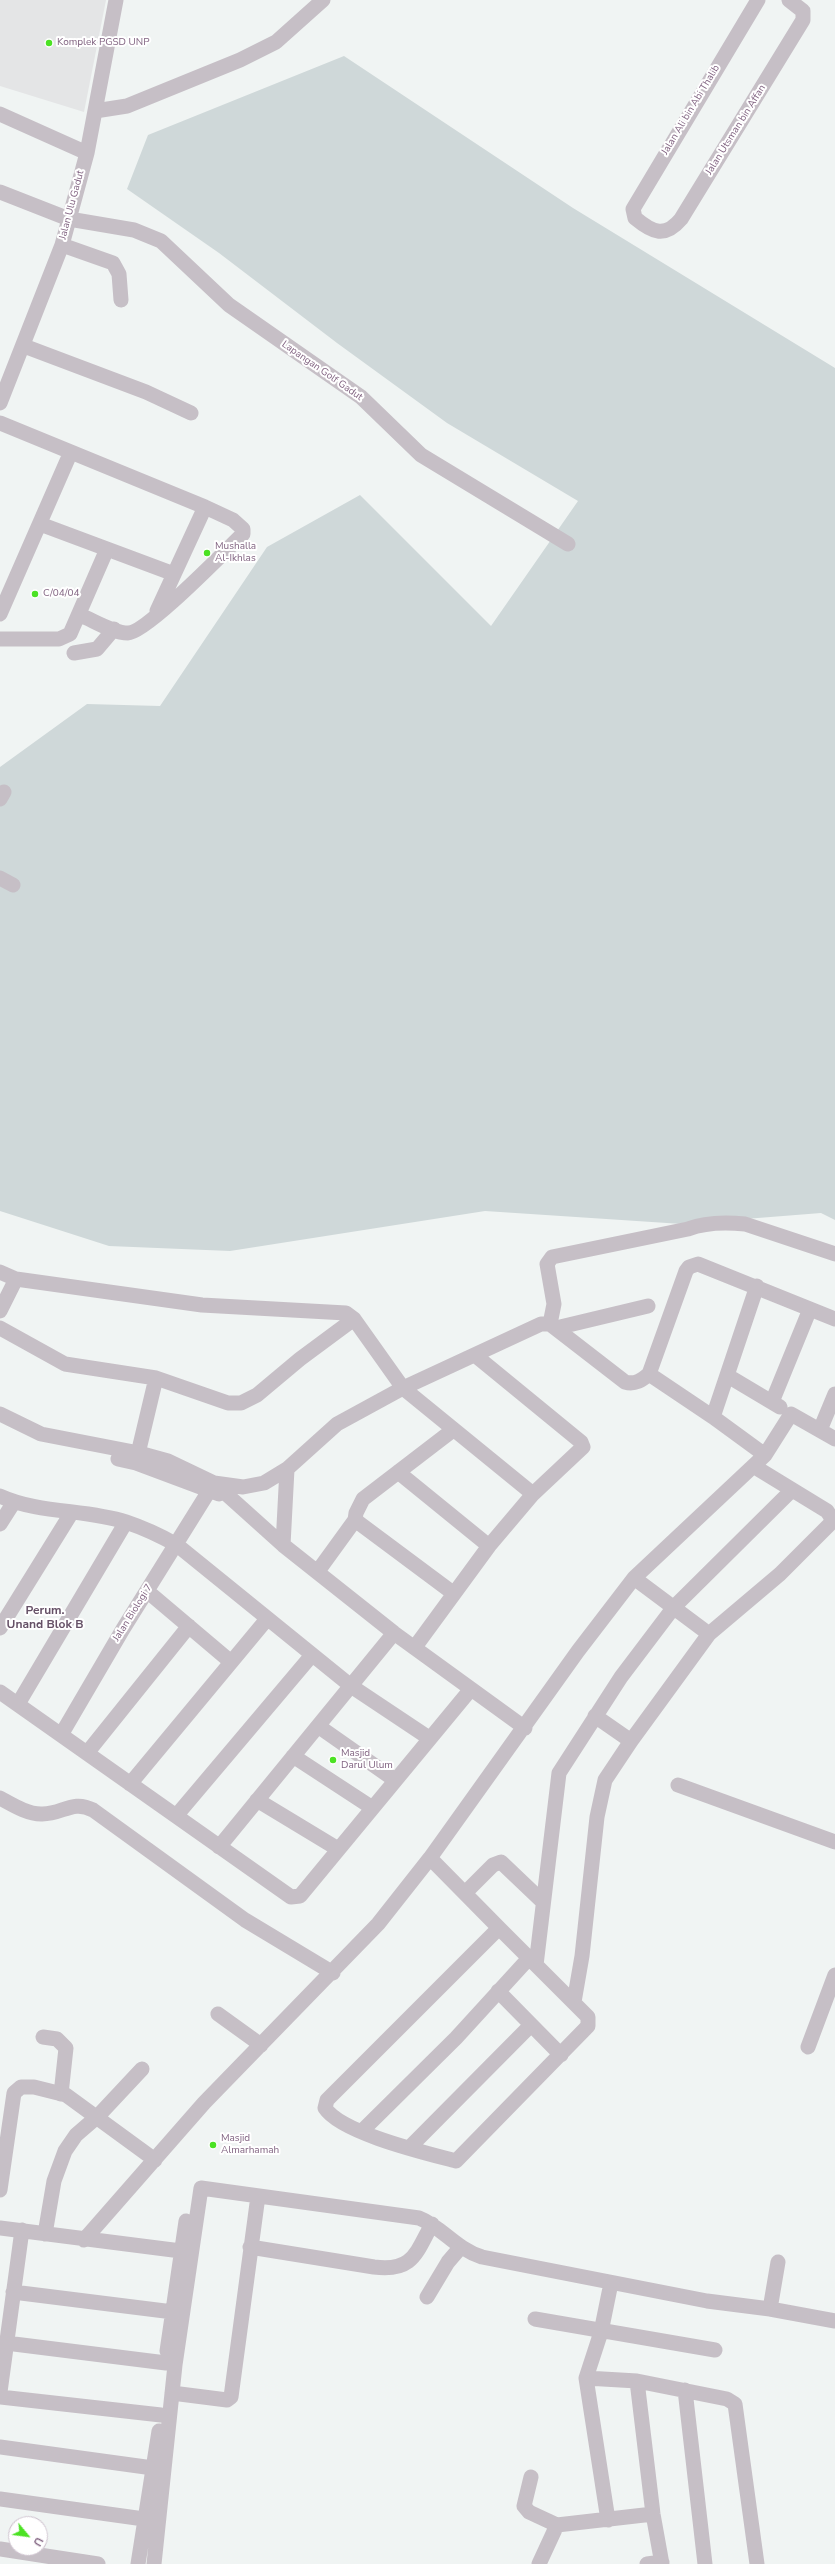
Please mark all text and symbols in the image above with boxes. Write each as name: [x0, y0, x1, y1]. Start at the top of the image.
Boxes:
place label: Komplek PGSD UNP: [57, 37, 150, 49]
marker: Komplek PGSD UNP: [44, 38, 54, 48]
street label: Jalan Ali bin Abi Thalib: [659, 63, 723, 157]
street label: Jalan Utsman bin Affan: [703, 83, 769, 177]
street label: Jalan Ulu Gadut: [57, 169, 87, 241]
street label: Lapangan Golf Gadut: [279, 339, 365, 403]
place label: Mushalla Al-Ikhlas: [215, 541, 256, 564]
marker: Mushalla Al-Ikhlas: [202, 548, 212, 558]
place label: C/04/04: [43, 588, 80, 600]
marker: C/04/04: [30, 589, 40, 599]
street label: Jalan Biologi 7: [111, 1582, 155, 1644]
district label: Perum. Unand Blok B: [7, 1604, 83, 1632]
place label: Masjid Darul Ulum: [341, 1748, 393, 1772]
marker: Masjid Darul Ulum: [328, 1755, 338, 1765]
place label: Masjid Almarhamah: [221, 2133, 279, 2156]
marker: Masjid Almarhamah: [208, 2140, 218, 2150]
north arrow: [8, 2516, 48, 2556]
text: U: [30, 2534, 47, 2549]

